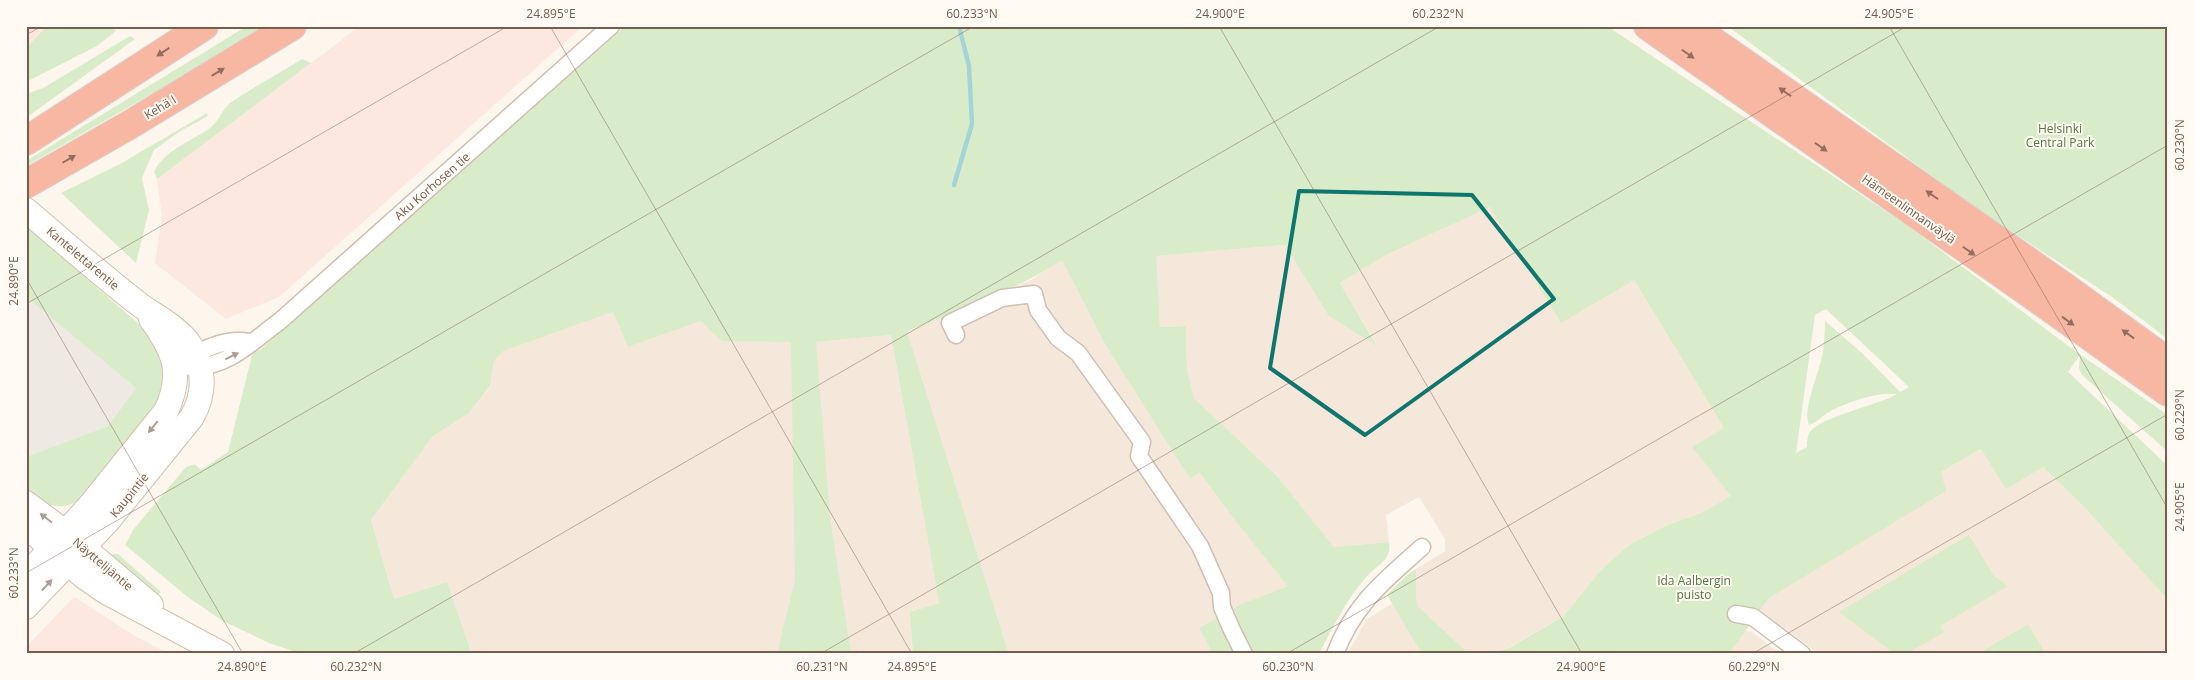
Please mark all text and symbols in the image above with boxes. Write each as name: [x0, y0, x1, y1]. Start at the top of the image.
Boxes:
text: 24.895°E: [526, 5, 576, 22]
text: 60.233°N: [946, 5, 998, 22]
text: 24.900°E: [1195, 5, 1245, 22]
text: 60.232°N: [1412, 5, 1464, 22]
text: 24.905°E: [1864, 5, 1914, 22]
one-way arrow: [157, 48, 170, 57]
one-way arrow: [1681, 49, 1695, 59]
one-way arrow: [212, 67, 225, 76]
one-way arrow: [1778, 87, 1791, 97]
street label: Kehä I: [141, 91, 179, 123]
text: 60.230°N: [2171, 119, 2188, 171]
park label: Helsinki Central Park: [2026, 120, 2095, 151]
one-way arrow: [1814, 142, 1828, 152]
street label: Aku Korhosen tie: [390, 148, 474, 224]
one-way arrow: [62, 155, 75, 164]
street label: Hämeenlinnanväylä: [1859, 170, 1959, 248]
one-way arrow: [1925, 190, 1939, 200]
street label: Kantelettarentie: [43, 222, 123, 294]
one-way arrow: [1962, 246, 1975, 256]
text: 24.890°E: [5, 256, 22, 306]
one-way arrow: [2061, 315, 2074, 326]
one-way arrow: [2122, 328, 2135, 339]
one-way arrow: [225, 352, 239, 360]
text: 60.229°N: [2171, 389, 2188, 441]
one-way arrow: [147, 420, 158, 433]
street label: Kaupintie: [106, 469, 152, 521]
text: 24.905°E: [2171, 482, 2188, 532]
one-way arrow: [40, 512, 53, 523]
street label: Näyttelijäntie: [69, 534, 137, 595]
text: 60.233°N: [5, 547, 22, 599]
park label: Ida Aalbergin puisto: [1657, 572, 1731, 603]
one-way arrow: [41, 579, 53, 591]
text: 24.890°E: [217, 658, 267, 675]
text: 60.232°N: [330, 658, 382, 675]
text: 60.231°N: [796, 658, 848, 675]
text: 24.895°E: [887, 658, 937, 675]
text: 60.230°N: [1262, 658, 1314, 675]
text: 24.900°E: [1556, 658, 1606, 675]
text: 60.229°N: [1728, 658, 1780, 675]

